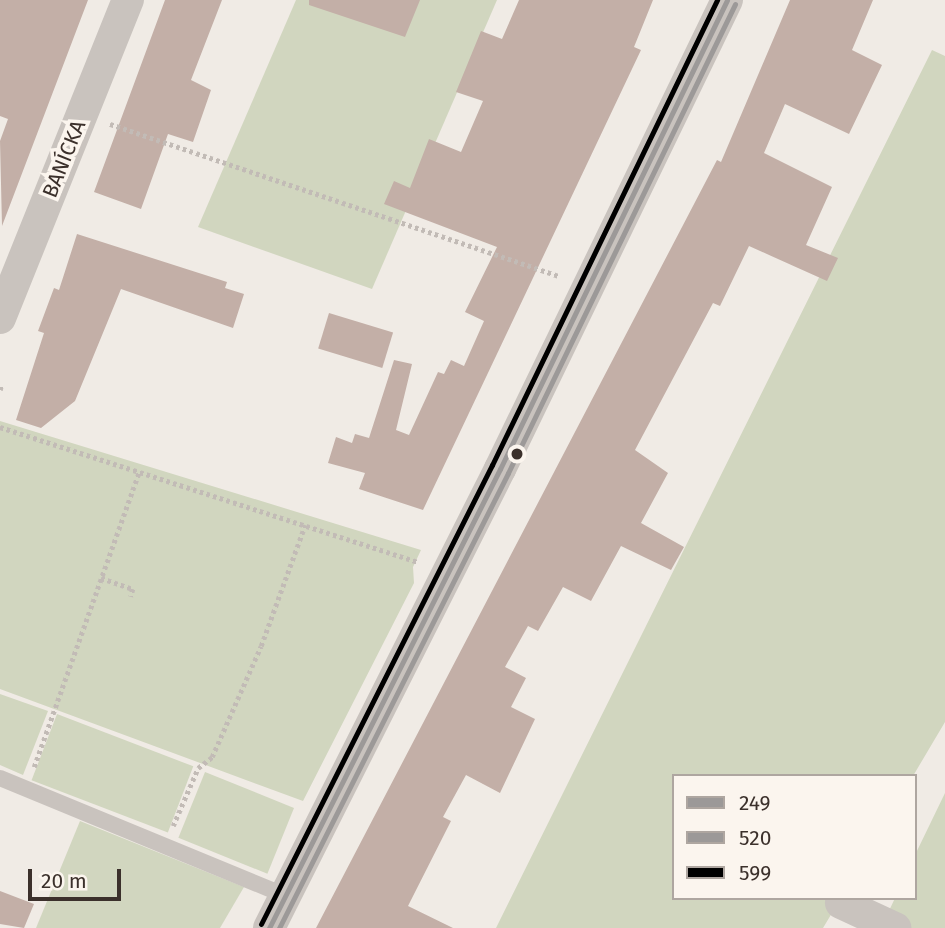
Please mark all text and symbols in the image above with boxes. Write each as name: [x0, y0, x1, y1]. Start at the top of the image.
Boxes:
street label: BANÍCKA: [37, 117, 91, 201]
unlabelled marker: [510, 447, 524, 461]
legend: [672, 774, 917, 900]
text: 249: [739, 790, 771, 816]
text: 520: [739, 825, 771, 851]
scale bar: [32, 855, 124, 899]
text: 599: [739, 860, 771, 886]
text: 20 m: [41, 868, 87, 894]

